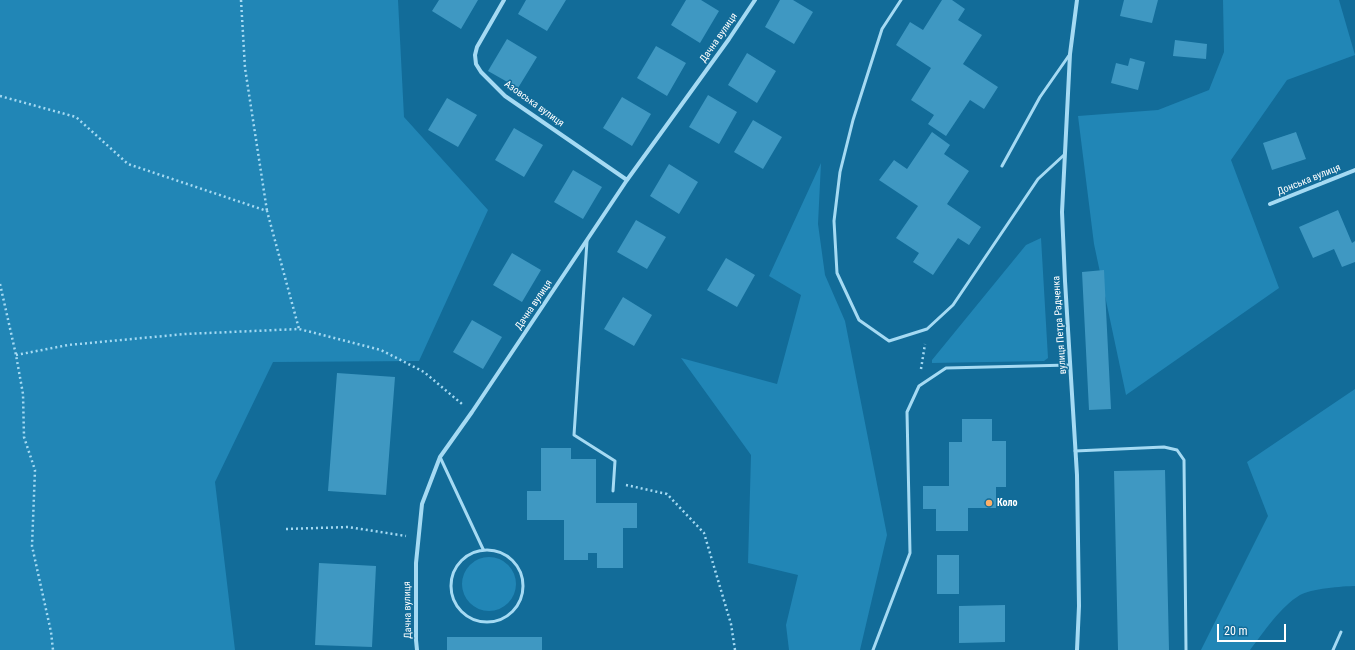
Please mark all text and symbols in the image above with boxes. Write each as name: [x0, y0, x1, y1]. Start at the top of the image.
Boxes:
street label: Дачна вулиця: [698, 11, 740, 65]
street label: Азовська вулиця: [502, 78, 566, 130]
street label: Донська вулиця: [1276, 162, 1342, 198]
street label: вулиця Петра Радченка: [1051, 276, 1069, 374]
street label: Дачна вулиця: [513, 278, 555, 332]
place label: Коло: [997, 497, 1017, 509]
marker: Коло: [984, 498, 994, 508]
street label: Дачна вулиця: [401, 581, 415, 639]
scale bar: [1219, 616, 1288, 642]
text: 20 m: [1224, 624, 1248, 638]

